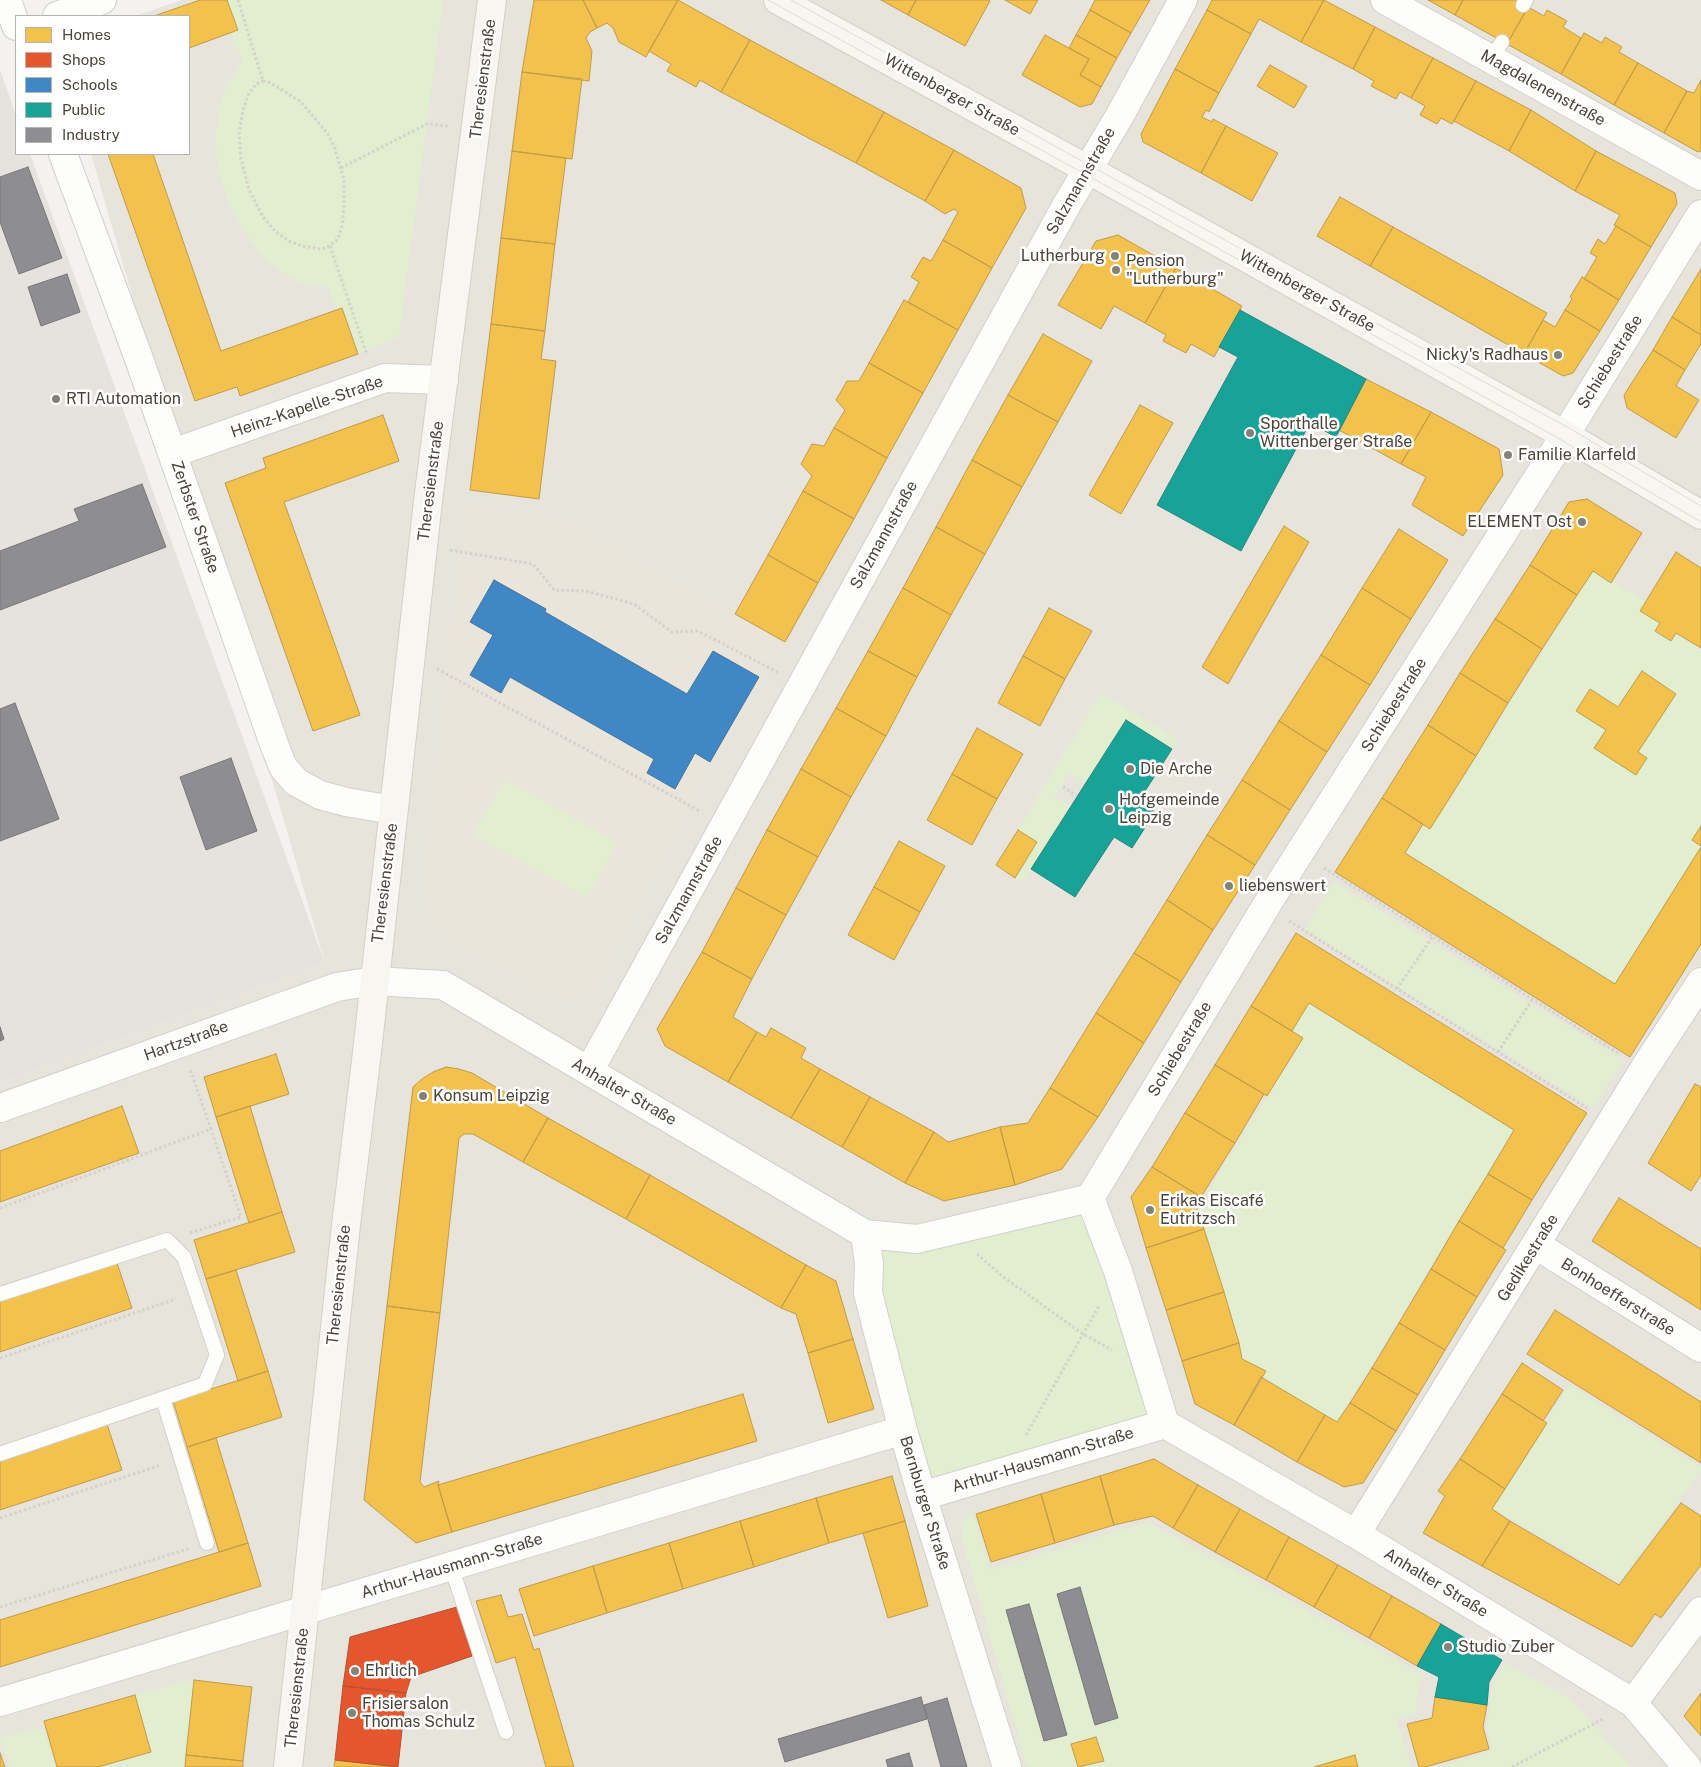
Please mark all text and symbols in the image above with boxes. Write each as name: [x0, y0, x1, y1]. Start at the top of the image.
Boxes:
legend: [15, 15, 190, 155]
street label: Theresienstraße: [466, 18, 500, 140]
text: Homes: [62, 26, 111, 43]
street label: Magdalenenstraße: [1477, 46, 1609, 130]
street label: Wittenberger Straße: [881, 50, 1023, 140]
text: Shops: [62, 51, 106, 68]
text: Schools: [62, 76, 118, 93]
text: Public: [62, 101, 106, 118]
street label: Salzmannstraße: [1043, 124, 1119, 238]
text: Industry: [62, 126, 120, 143]
place label: Lutherburg: [1021, 246, 1105, 266]
street label: Wittenberger Straße: [1236, 246, 1378, 336]
marker: Lutherburg: [1109, 250, 1121, 262]
place label: Pension "Lutherburg": [1126, 251, 1224, 289]
marker: Pension "Lutherburg": [1110, 264, 1122, 276]
street label: Schiebestraße: [1573, 311, 1647, 413]
place label: Nicky's Radhaus: [1426, 345, 1548, 365]
marker: Nicky's Radhaus: [1552, 349, 1564, 361]
street label: Heinz-Kapelle-Straße: [228, 372, 386, 442]
place label: RTI Automation: [66, 389, 181, 409]
marker: RTI Automation: [50, 393, 62, 405]
place label: Sporthalle Wittenberger Straße: [1260, 414, 1412, 452]
street label: Theresienstraße: [414, 420, 448, 542]
marker: Sporthalle Wittenberger Straße: [1244, 427, 1256, 439]
place label: Familie Klarfeld: [1518, 445, 1636, 465]
marker: Familie Klarfeld: [1502, 449, 1514, 461]
street label: Zerbster Straße: [167, 458, 223, 576]
street label: Salzmannstraße: [846, 478, 922, 592]
place label: ELEMENT Ost: [1467, 512, 1572, 532]
marker: ELEMENT Ost: [1576, 516, 1588, 528]
street label: Schiebestraße: [1357, 654, 1431, 756]
place label: Die Arche: [1140, 759, 1212, 779]
marker: Die Arche: [1124, 763, 1136, 775]
place label: Hofgemeinde Leipzig: [1119, 790, 1220, 828]
marker: Hofgemeinde Leipzig: [1103, 803, 1115, 815]
street label: Theresienstraße: [368, 822, 402, 944]
street label: Salzmannstraße: [651, 833, 727, 947]
place label: liebenswert: [1239, 876, 1326, 896]
marker: liebenswert: [1223, 880, 1235, 892]
street label: Schiebestraße: [1144, 998, 1216, 1100]
street label: Hartzstraße: [141, 1017, 231, 1065]
street label: Anhalter Straße: [568, 1054, 680, 1130]
place label: Konsum Leipzig: [433, 1086, 550, 1106]
marker: Konsum Leipzig: [417, 1090, 429, 1102]
place label: Erikas Eiscafé Eutritzsch: [1160, 1191, 1264, 1229]
marker: Erikas Eiscafé Eutritzsch: [1144, 1204, 1156, 1216]
street label: Gedikestraße: [1493, 1211, 1563, 1305]
street label: Theresienstraße: [323, 1224, 355, 1346]
street label: Bonhoefferstraße: [1557, 1254, 1679, 1340]
street label: Arthur-Hausmann-Straße: [950, 1423, 1136, 1497]
street label: Bernburger Straße: [895, 1434, 955, 1572]
street label: Arthur-Hausmann-Straße: [359, 1529, 545, 1603]
street label: Anhalter Straße: [1380, 1544, 1492, 1622]
street label: Theresienstraße: [281, 1627, 313, 1749]
place label: Studio Zuber: [1458, 1637, 1555, 1657]
marker: Studio Zuber: [1442, 1641, 1454, 1653]
place label: Ehrlich: [365, 1661, 417, 1681]
marker: Ehrlich: [349, 1665, 361, 1677]
place label: Frisiersalon Thomas Schulz: [362, 1694, 475, 1732]
marker: Frisiersalon Thomas Schulz: [346, 1707, 358, 1719]

